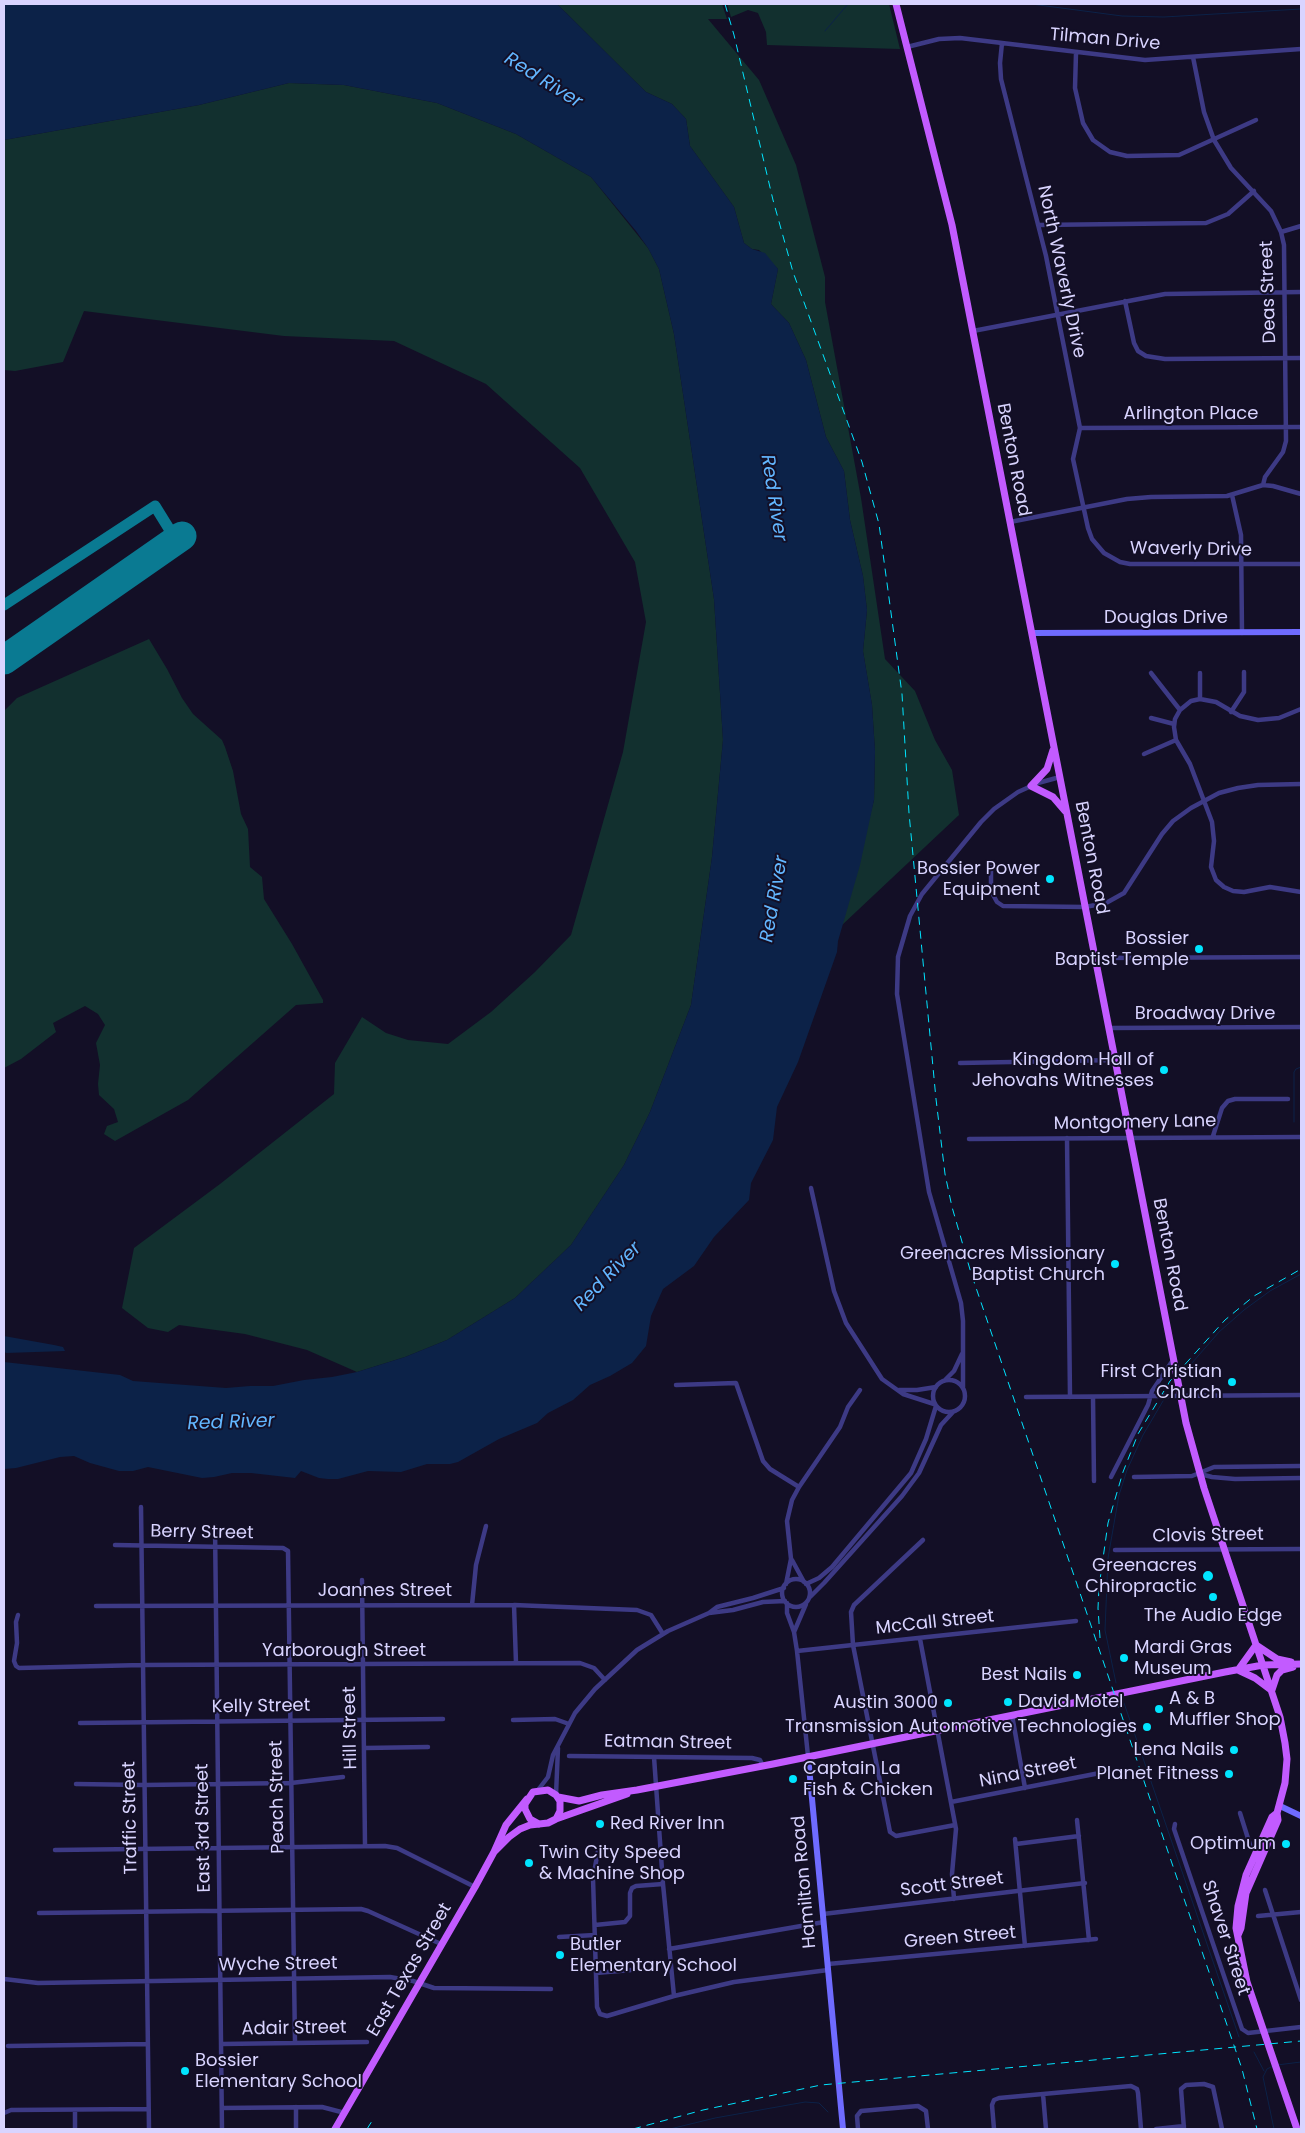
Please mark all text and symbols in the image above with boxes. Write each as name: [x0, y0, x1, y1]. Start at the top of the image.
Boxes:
street label: Tilman Drive: [1049, 24, 1161, 56]
water label: Red River: [500, 48, 586, 114]
street label: North Waverly Drive: [1032, 184, 1090, 360]
street label: Deas Street: [1256, 240, 1282, 344]
street label: Benton Road: [991, 402, 1035, 518]
street label: Arlington Place: [1124, 403, 1258, 425]
water label: Red River: [755, 453, 791, 543]
street label: Waverly Drive: [1130, 538, 1252, 562]
street label: Douglas Drive: [1104, 607, 1228, 629]
street label: Benton Road: [1069, 800, 1113, 916]
water label: Red River: [756, 854, 794, 944]
place label: Bossier Power Equipment: [917, 858, 1040, 901]
marker: Bossier Power Equipment: [1044, 873, 1056, 885]
place label: Bossier Baptist Temple: [1055, 928, 1189, 971]
marker: Bossier Baptist Temple: [1193, 943, 1205, 955]
street label: Broadway Drive: [1135, 1003, 1275, 1025]
place label: Kingdom Hall of Jehovahs Witnesses: [972, 1049, 1154, 1092]
marker: Kingdom Hall of Jehovahs Witnesses: [1158, 1064, 1170, 1076]
street label: Montgomery Lane: [1053, 1111, 1217, 1135]
street label: Benton Road: [1147, 1197, 1191, 1313]
water label: Red River: [569, 1238, 647, 1316]
place label: Greenacres Missionary Baptist Church: [900, 1243, 1105, 1286]
marker: Greenacres Missionary Baptist Church: [1109, 1258, 1121, 1270]
place label: First Christian Church: [1100, 1361, 1222, 1404]
marker: First Christian Church: [1226, 1376, 1238, 1388]
water label: Red River: [187, 1410, 275, 1436]
street label: Berry Street: [150, 1521, 254, 1545]
street label: Clovis Street: [1152, 1524, 1264, 1548]
place label: Greenacres Chiropractic: [1085, 1555, 1197, 1598]
marker: Greenacres Chiropractic: [1201, 1569, 1215, 1583]
street label: Joannes Street: [318, 1580, 452, 1602]
marker: The Audio Edge: [1207, 1591, 1219, 1603]
place label: The Audio Edge: [1144, 1605, 1282, 1627]
street label: McCall Street: [875, 1606, 995, 1640]
place label: Mardi Gras Museum: [1134, 1637, 1232, 1680]
street label: Yarborough Street: [262, 1640, 426, 1662]
marker: Mardi Gras Museum: [1118, 1652, 1130, 1664]
place label: Best Nails: [981, 1664, 1067, 1686]
marker: Best Nails: [1071, 1669, 1083, 1681]
street label: Hill Street: [339, 1686, 363, 1770]
place label: A & B Muffler Shop: [1169, 1688, 1281, 1730]
place label: David Motel: [1018, 1691, 1124, 1713]
place label: Austin 3000: [833, 1692, 938, 1714]
street label: Kelly Street: [212, 1695, 310, 1719]
marker: David Motel: [1002, 1696, 1014, 1708]
marker: Austin 3000: [942, 1697, 954, 1709]
marker: A & B Muffler Shop: [1153, 1703, 1165, 1715]
place label: Transmission Automotive Technologies: [785, 1716, 1137, 1738]
marker: Transmission Automotive Technologies: [1141, 1721, 1153, 1733]
street label: Eatman Street: [604, 1731, 732, 1755]
place label: Lena Nails: [1133, 1739, 1224, 1761]
street label: Peach Street: [266, 1740, 290, 1854]
marker: Lena Nails: [1228, 1744, 1240, 1756]
street label: Nina Street: [978, 1753, 1078, 1793]
place label: Captain La Fish & Chicken: [803, 1758, 933, 1800]
street label: Traffic Street: [119, 1761, 143, 1875]
street label: East 3rd Street: [192, 1763, 216, 1893]
place label: Planet Fitness: [1096, 1763, 1219, 1785]
marker: Planet Fitness: [1223, 1768, 1235, 1780]
marker: Captain La Fish & Chicken: [787, 1773, 799, 1785]
place label: Red River Inn: [610, 1813, 725, 1835]
street label: Hamilton Road: [788, 1815, 822, 1949]
marker: Red River Inn: [594, 1818, 606, 1830]
place label: Optimum: [1190, 1833, 1276, 1855]
marker: Optimum: [1280, 1838, 1292, 1850]
place label: Twin City Speed & Machine Shop: [539, 1842, 685, 1885]
marker: Twin City Speed & Machine Shop: [523, 1857, 535, 1869]
street label: Scott Street: [899, 1868, 1005, 1902]
street label: Shaver Street: [1196, 1878, 1254, 1998]
street label: East Texas Street: [363, 1899, 457, 2041]
street label: Green Street: [903, 1922, 1017, 1954]
place label: Butler Elementary School: [570, 1934, 737, 1976]
marker: Butler Elementary School: [554, 1949, 566, 1961]
street label: Wyche Street: [218, 1953, 338, 1977]
street label: Adair Street: [241, 2017, 347, 2041]
place label: Bossier Elementary School: [195, 2050, 362, 2092]
marker: Bossier Elementary School: [179, 2065, 191, 2077]

